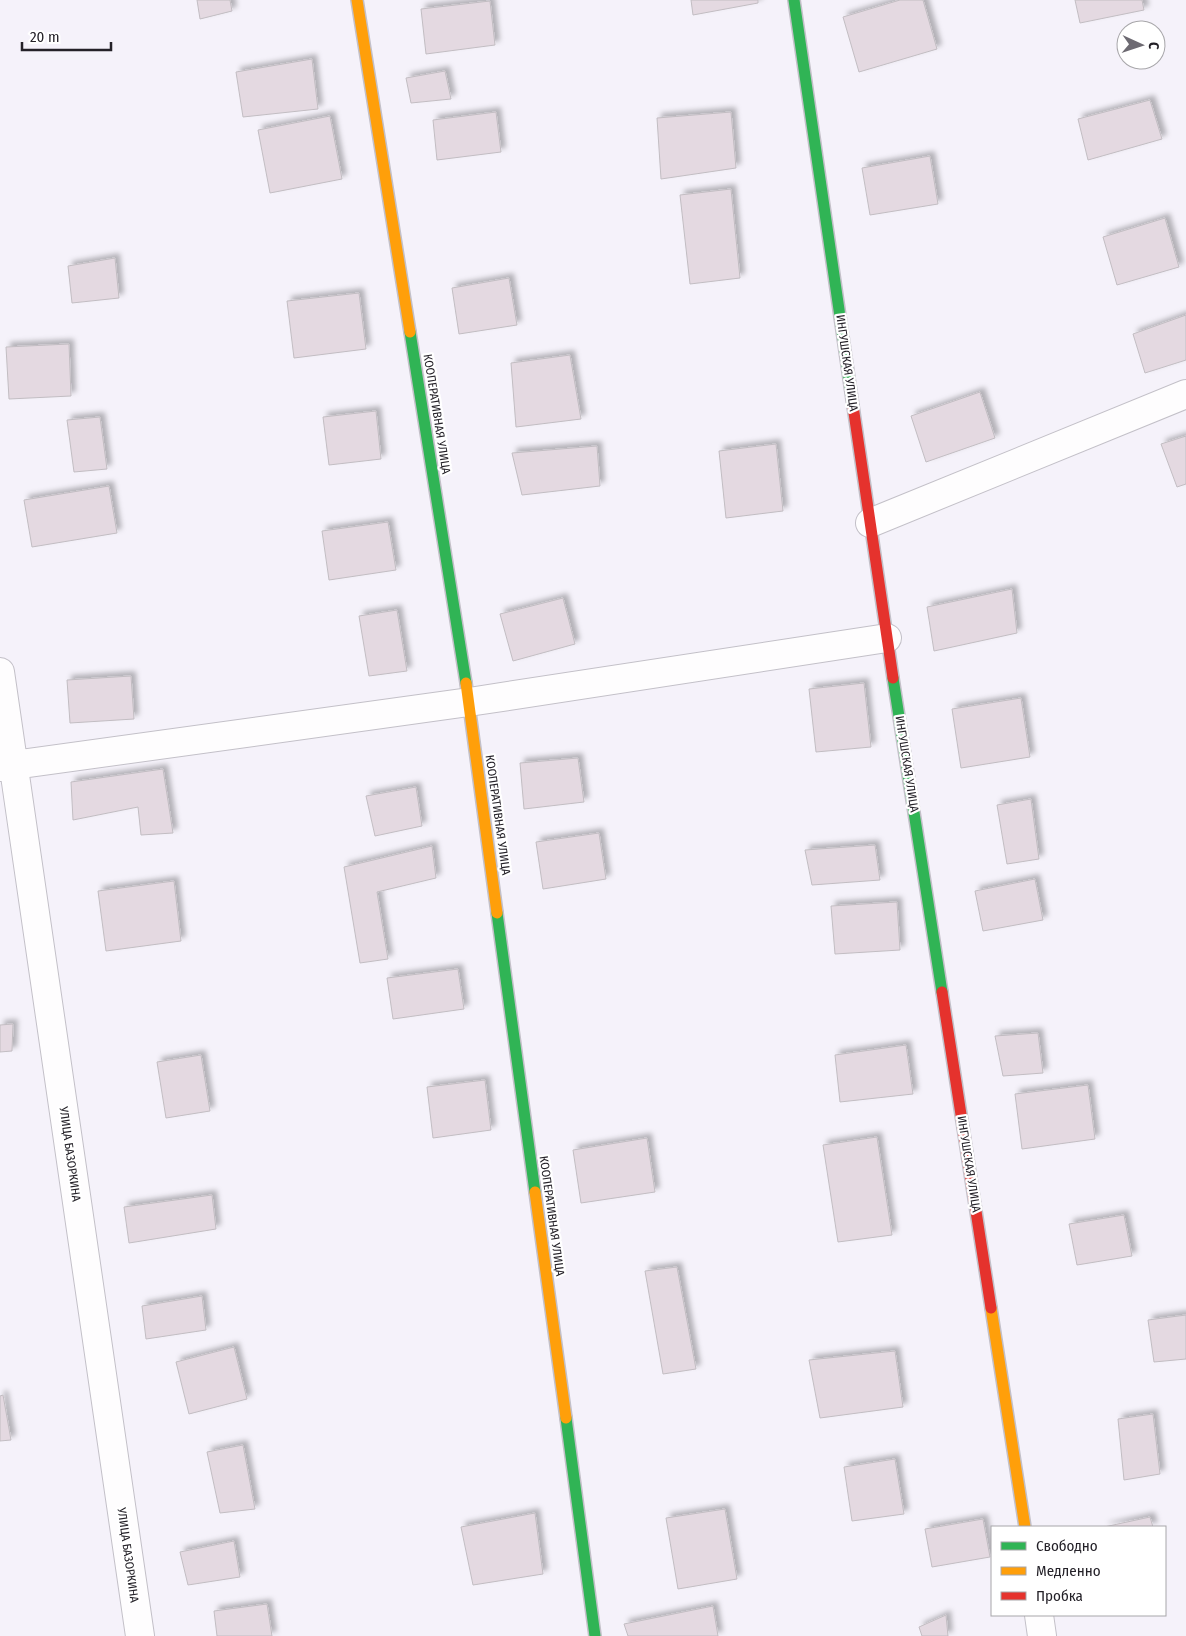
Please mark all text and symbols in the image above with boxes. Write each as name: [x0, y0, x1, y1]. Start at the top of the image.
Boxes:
scale bar: [22, 20, 111, 52]
north arrow: [1116, 20, 1166, 70]
text: 20 m: [30, 28, 60, 46]
text: С: [1145, 42, 1162, 50]
street label: ИНГУШСКАЯ УЛИЦА: [833, 314, 861, 413]
street label: КООПЕРАТИВНАЯ УЛИЦА: [421, 353, 454, 476]
street label: ИНГУШСКАЯ УЛИЦА: [892, 715, 922, 814]
street label: КООПЕРАТИВНАЯ УЛИЦА: [483, 754, 513, 877]
street label: УЛИЦА БАЗОРКИНА: [56, 1105, 84, 1203]
street label: ИНГУШСКАЯ УЛИЦА: [954, 1115, 984, 1214]
street label: КООПЕРАТИВНАЯ УЛИЦА: [537, 1155, 567, 1278]
street label: УЛИЦА БАЗОРКИНА: [114, 1506, 142, 1604]
legend: [991, 1526, 1166, 1616]
text: Свободно: [1036, 1537, 1098, 1555]
text: Медленно: [1036, 1562, 1101, 1580]
text: Пробка: [1036, 1587, 1083, 1605]

